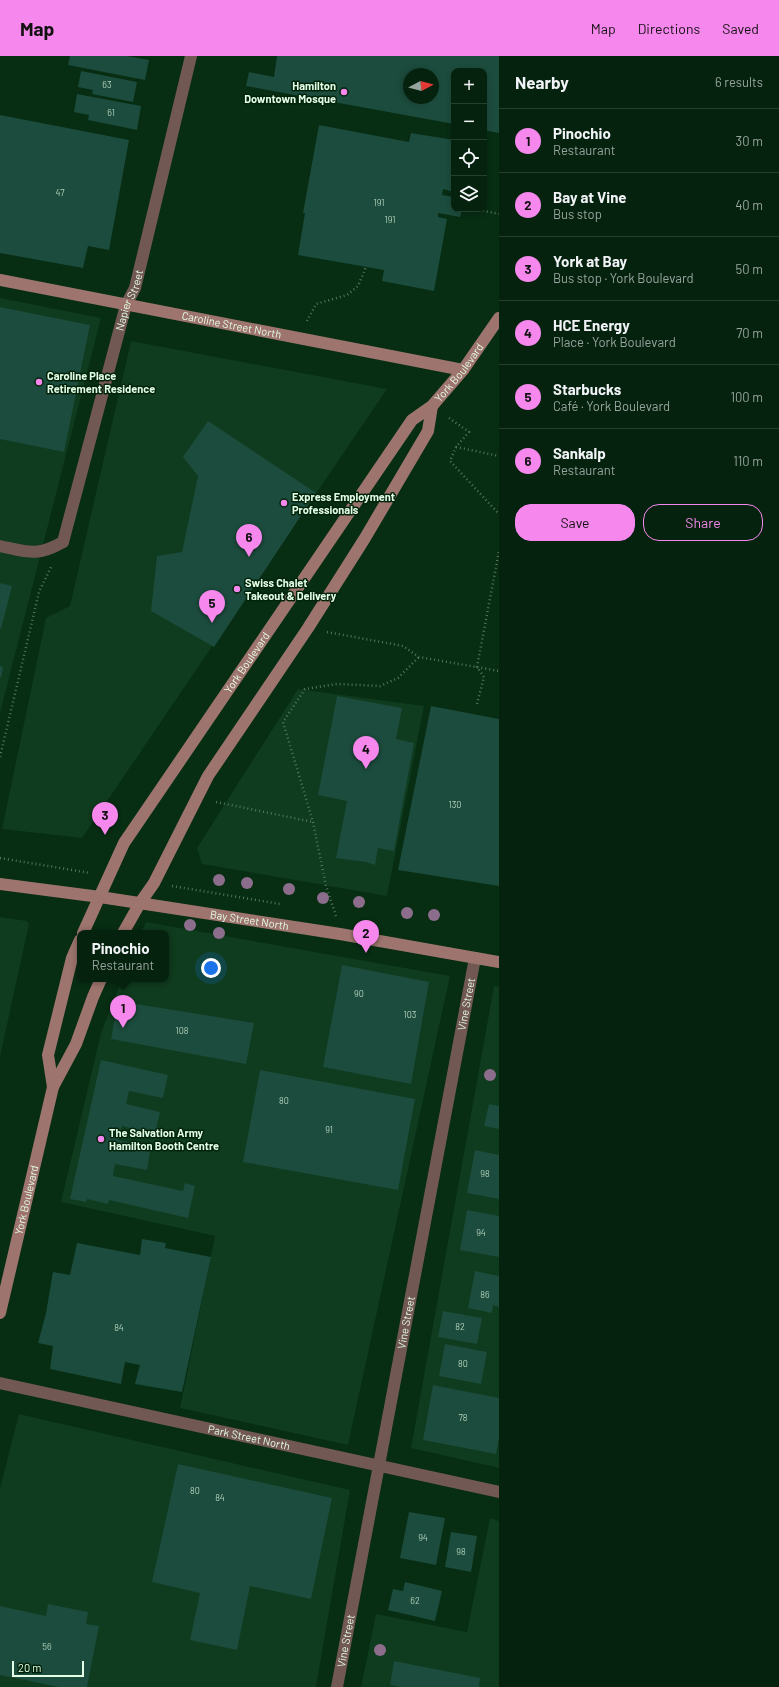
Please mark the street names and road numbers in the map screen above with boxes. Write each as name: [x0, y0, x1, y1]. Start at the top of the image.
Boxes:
street label: Napier Street: [112, 268, 145, 332]
street label: Caroline Street North: [181, 308, 283, 341]
street label: York Boulevard: [432, 341, 486, 404]
street label: York Boulevard: [221, 629, 272, 695]
street label: Bay Street North: [209, 907, 290, 932]
street label: Vine Street: [454, 977, 477, 1031]
street label: York Boulevard: [12, 1164, 40, 1236]
street label: Vine Street: [394, 1295, 417, 1350]
street label: Park Street North: [207, 1422, 292, 1452]
street label: Vine Street: [334, 1613, 357, 1668]

